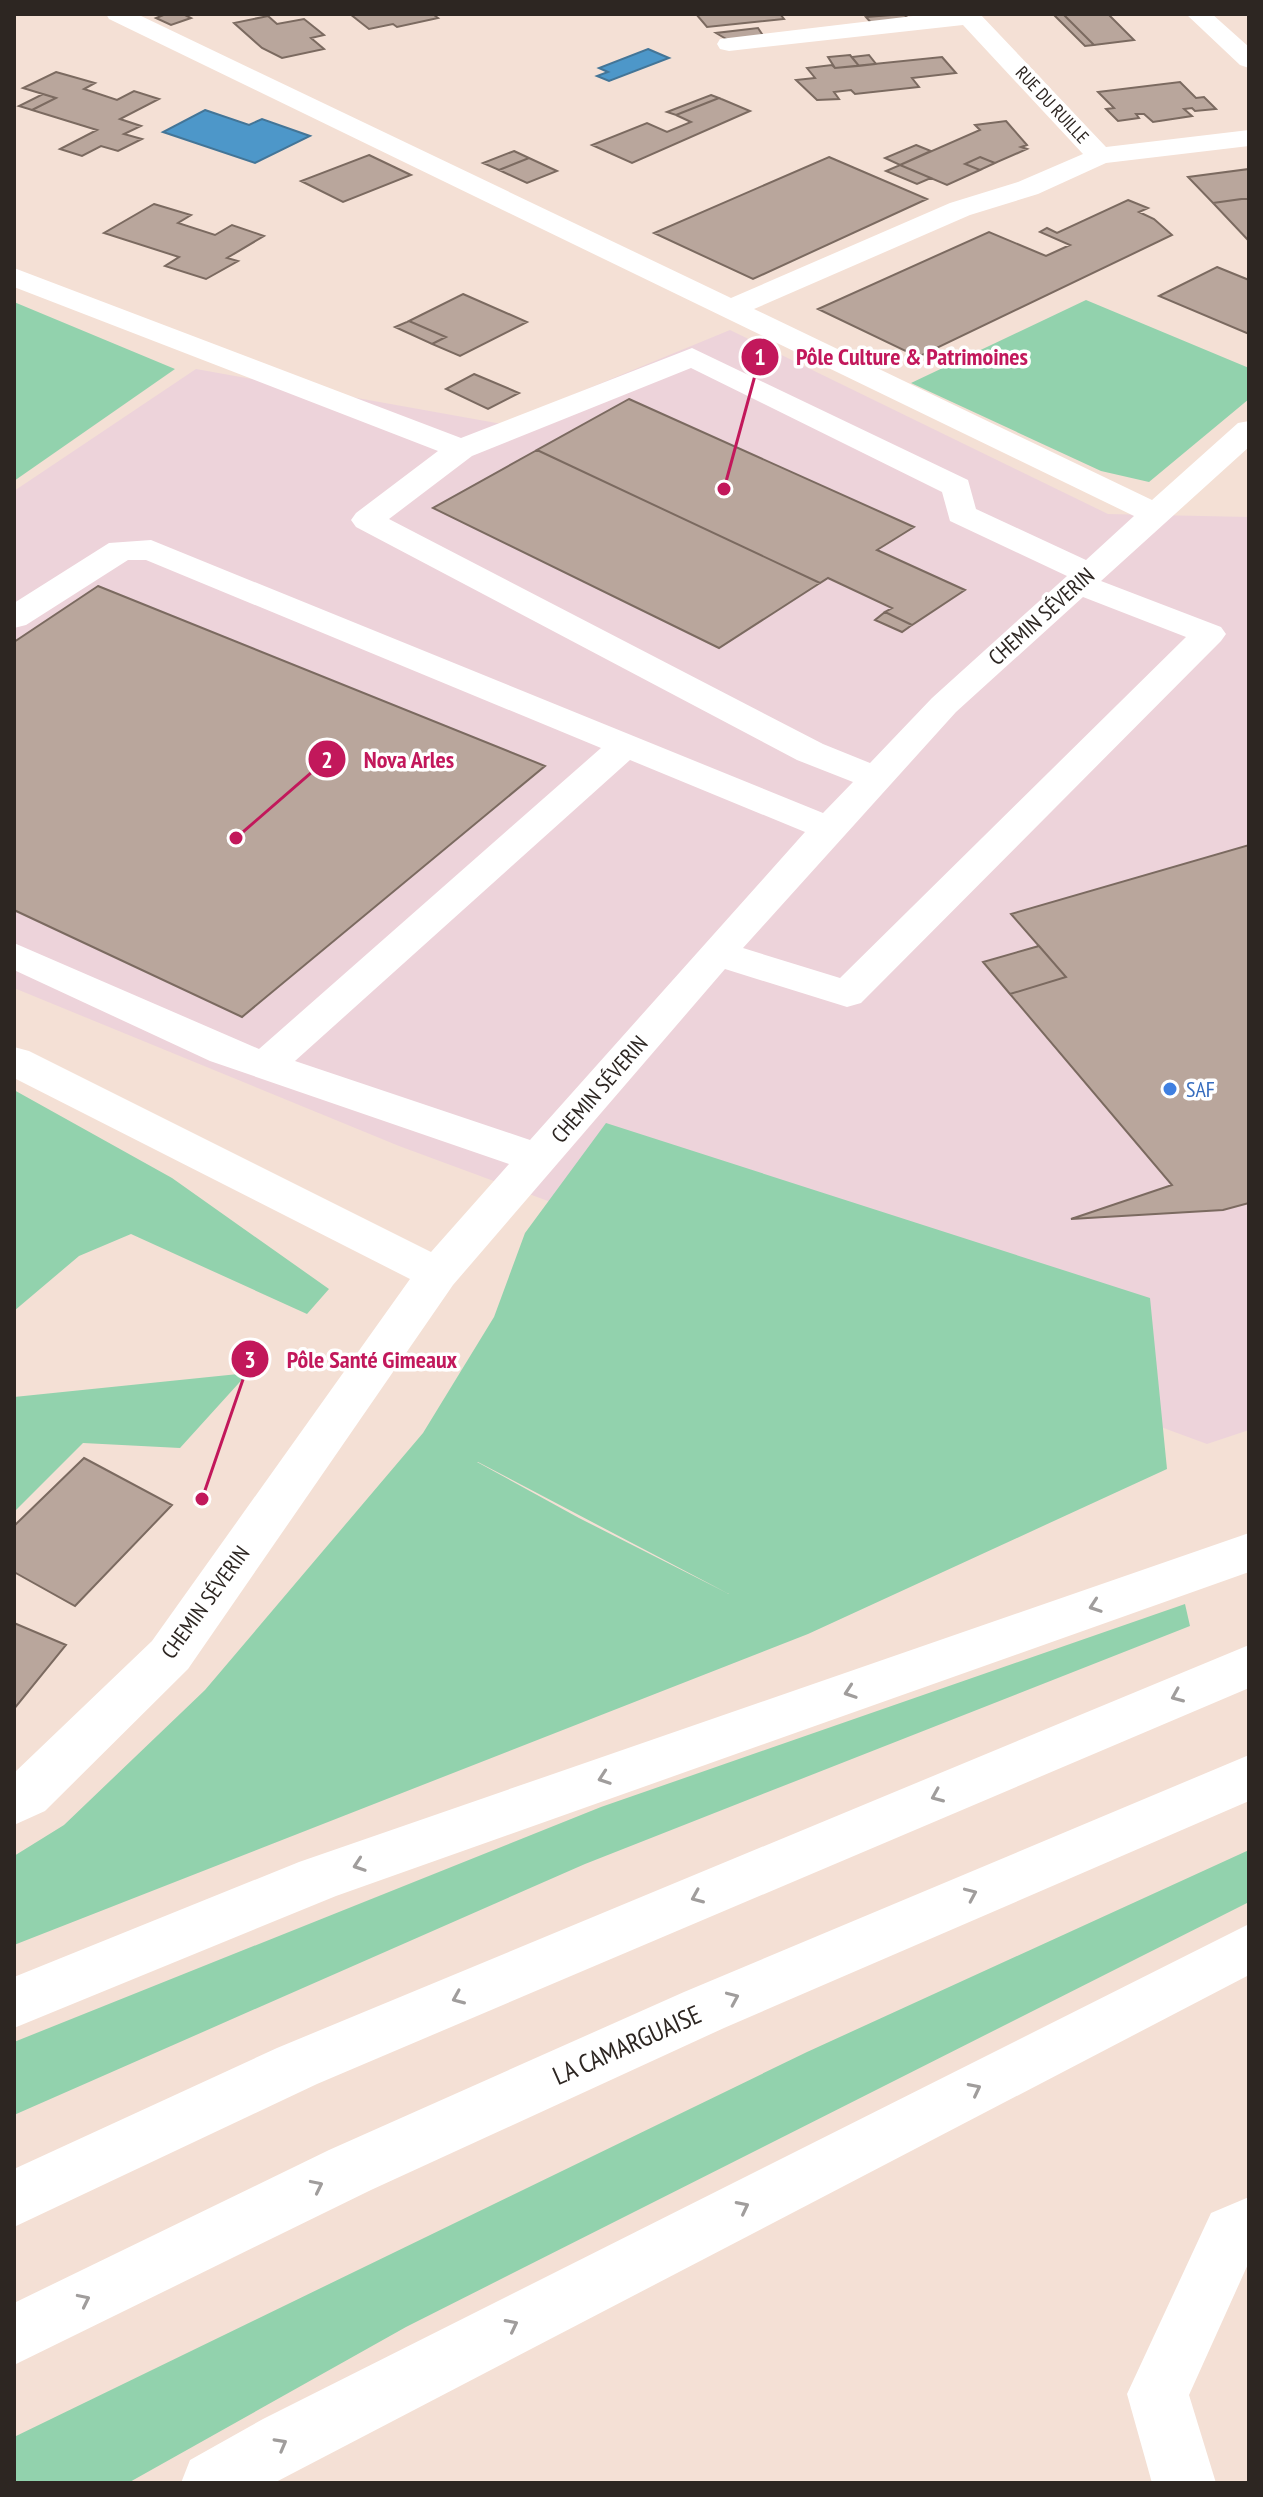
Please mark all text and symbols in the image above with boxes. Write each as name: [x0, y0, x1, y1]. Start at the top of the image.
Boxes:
street label: RUE DU RUILLE: [1011, 61, 1094, 148]
callout: Pôle Culture & Patrimoines: [740, 333, 1044, 381]
text: 1: [754, 341, 766, 372]
text: Pôle Culture & Patrimoines: [796, 341, 1028, 372]
street label: CHEMIN SÉVERIN: [982, 561, 1100, 671]
callout: Nova Arles: [307, 735, 470, 783]
text: 2: [321, 744, 333, 775]
text: Nova Arles: [364, 744, 454, 775]
street label: CHEMIN SÉVERIN: [545, 1030, 653, 1148]
place label: SAF: [1186, 1075, 1215, 1103]
marker: SAF: [1161, 1080, 1179, 1098]
callout: Pôle Santé Gimeaux: [230, 1335, 473, 1383]
text: 3: [244, 1344, 256, 1375]
text: Pôle Santé Gimeaux: [287, 1344, 458, 1375]
street label: CHEMIN SÉVERIN: [155, 1540, 255, 1664]
one-way arrow: [1089, 1596, 1103, 1612]
one-way arrow: [843, 1682, 857, 1699]
one-way arrow: [1171, 1687, 1185, 1703]
one-way arrow: [598, 1769, 612, 1785]
one-way arrow: [931, 1787, 945, 1803]
one-way arrow: [353, 1855, 367, 1872]
one-way arrow: [691, 1887, 705, 1903]
one-way arrow: [963, 1887, 977, 1903]
one-way arrow: [452, 1988, 466, 2004]
one-way arrow: [725, 1991, 739, 2007]
street label: LA CAMARGUAISE: [547, 1997, 706, 2092]
one-way arrow: [966, 2083, 981, 2098]
one-way arrow: [309, 2180, 324, 2196]
one-way arrow: [735, 2201, 750, 2216]
one-way arrow: [76, 2294, 90, 2310]
one-way arrow: [503, 2320, 518, 2335]
one-way arrow: [272, 2438, 286, 2454]

